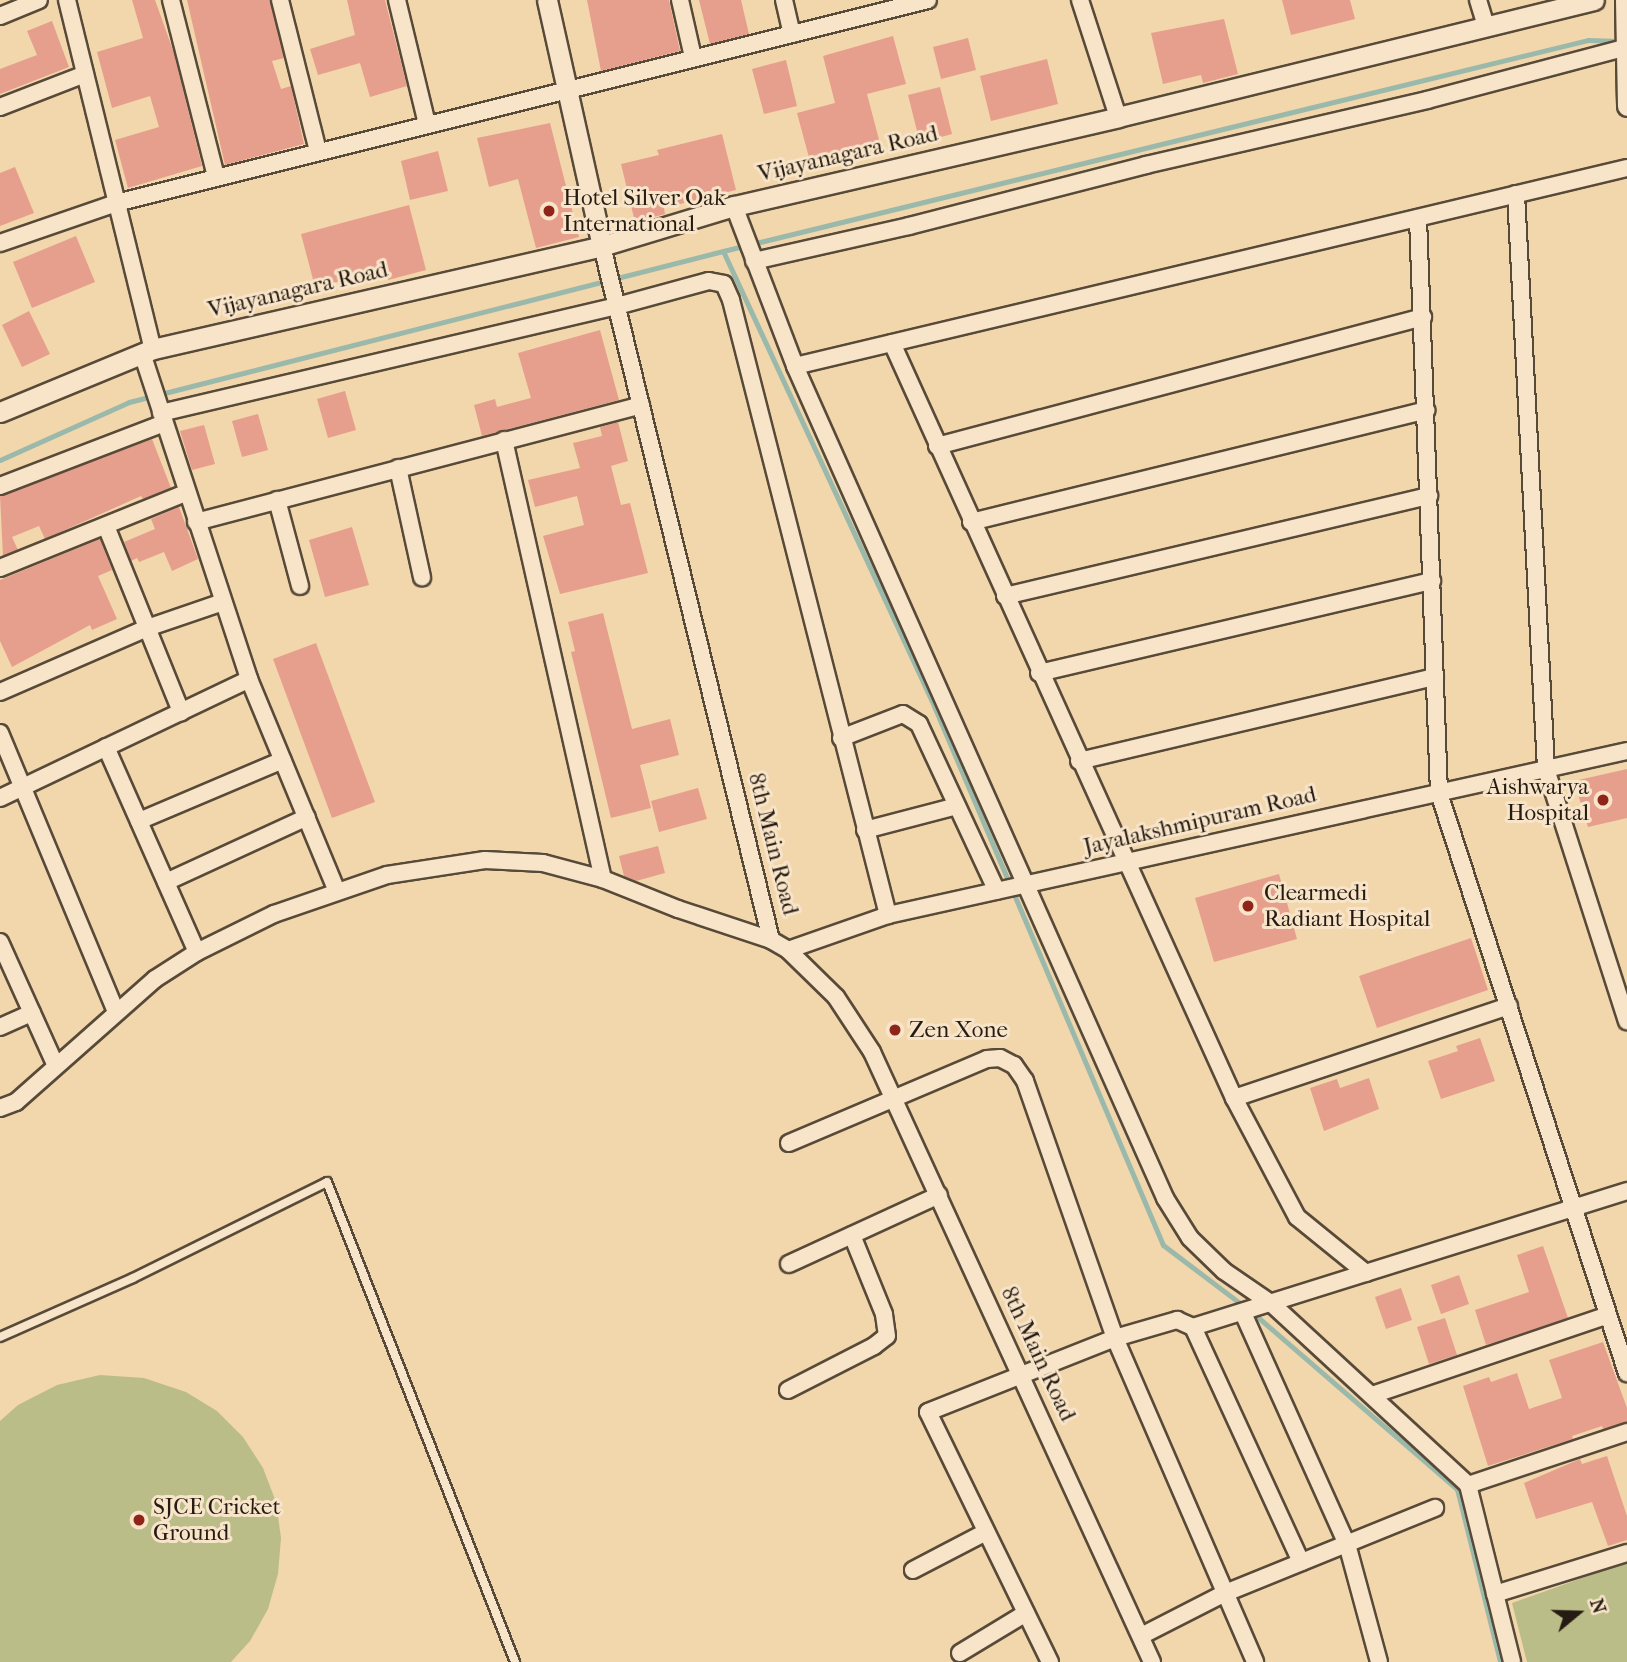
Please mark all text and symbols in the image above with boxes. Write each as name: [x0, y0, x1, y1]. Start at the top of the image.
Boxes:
street label: Vijayanagara Road: [755, 120, 941, 188]
place label: Hotel Silver Oak International: [563, 184, 726, 238]
marker: Hotel Silver Oak International: [541, 203, 557, 219]
street label: Vijayanagara Road: [205, 256, 391, 324]
street label: 8th Main Road: [742, 770, 804, 918]
place label: Aishwarya Hospital: [1487, 773, 1589, 827]
street label: Jayalakshmipuram Road: [1081, 781, 1319, 861]
marker: Aishwarya Hospital: [1595, 792, 1611, 808]
place label: Clearmedi Radiant Hospital: [1264, 879, 1430, 933]
marker: Clearmedi Radiant Hospital: [1238, 896, 1258, 916]
place label: Zen Xone: [909, 1016, 1008, 1044]
marker: Zen Xone: [887, 1022, 903, 1038]
street label: 8th Main Road: [995, 1282, 1081, 1426]
place label: SJCE Cricket Ground: [153, 1493, 281, 1547]
marker: SJCE Cricket Ground: [131, 1512, 147, 1528]
north arrow: [1543, 1578, 1613, 1648]
text: N: [1585, 1596, 1611, 1617]

